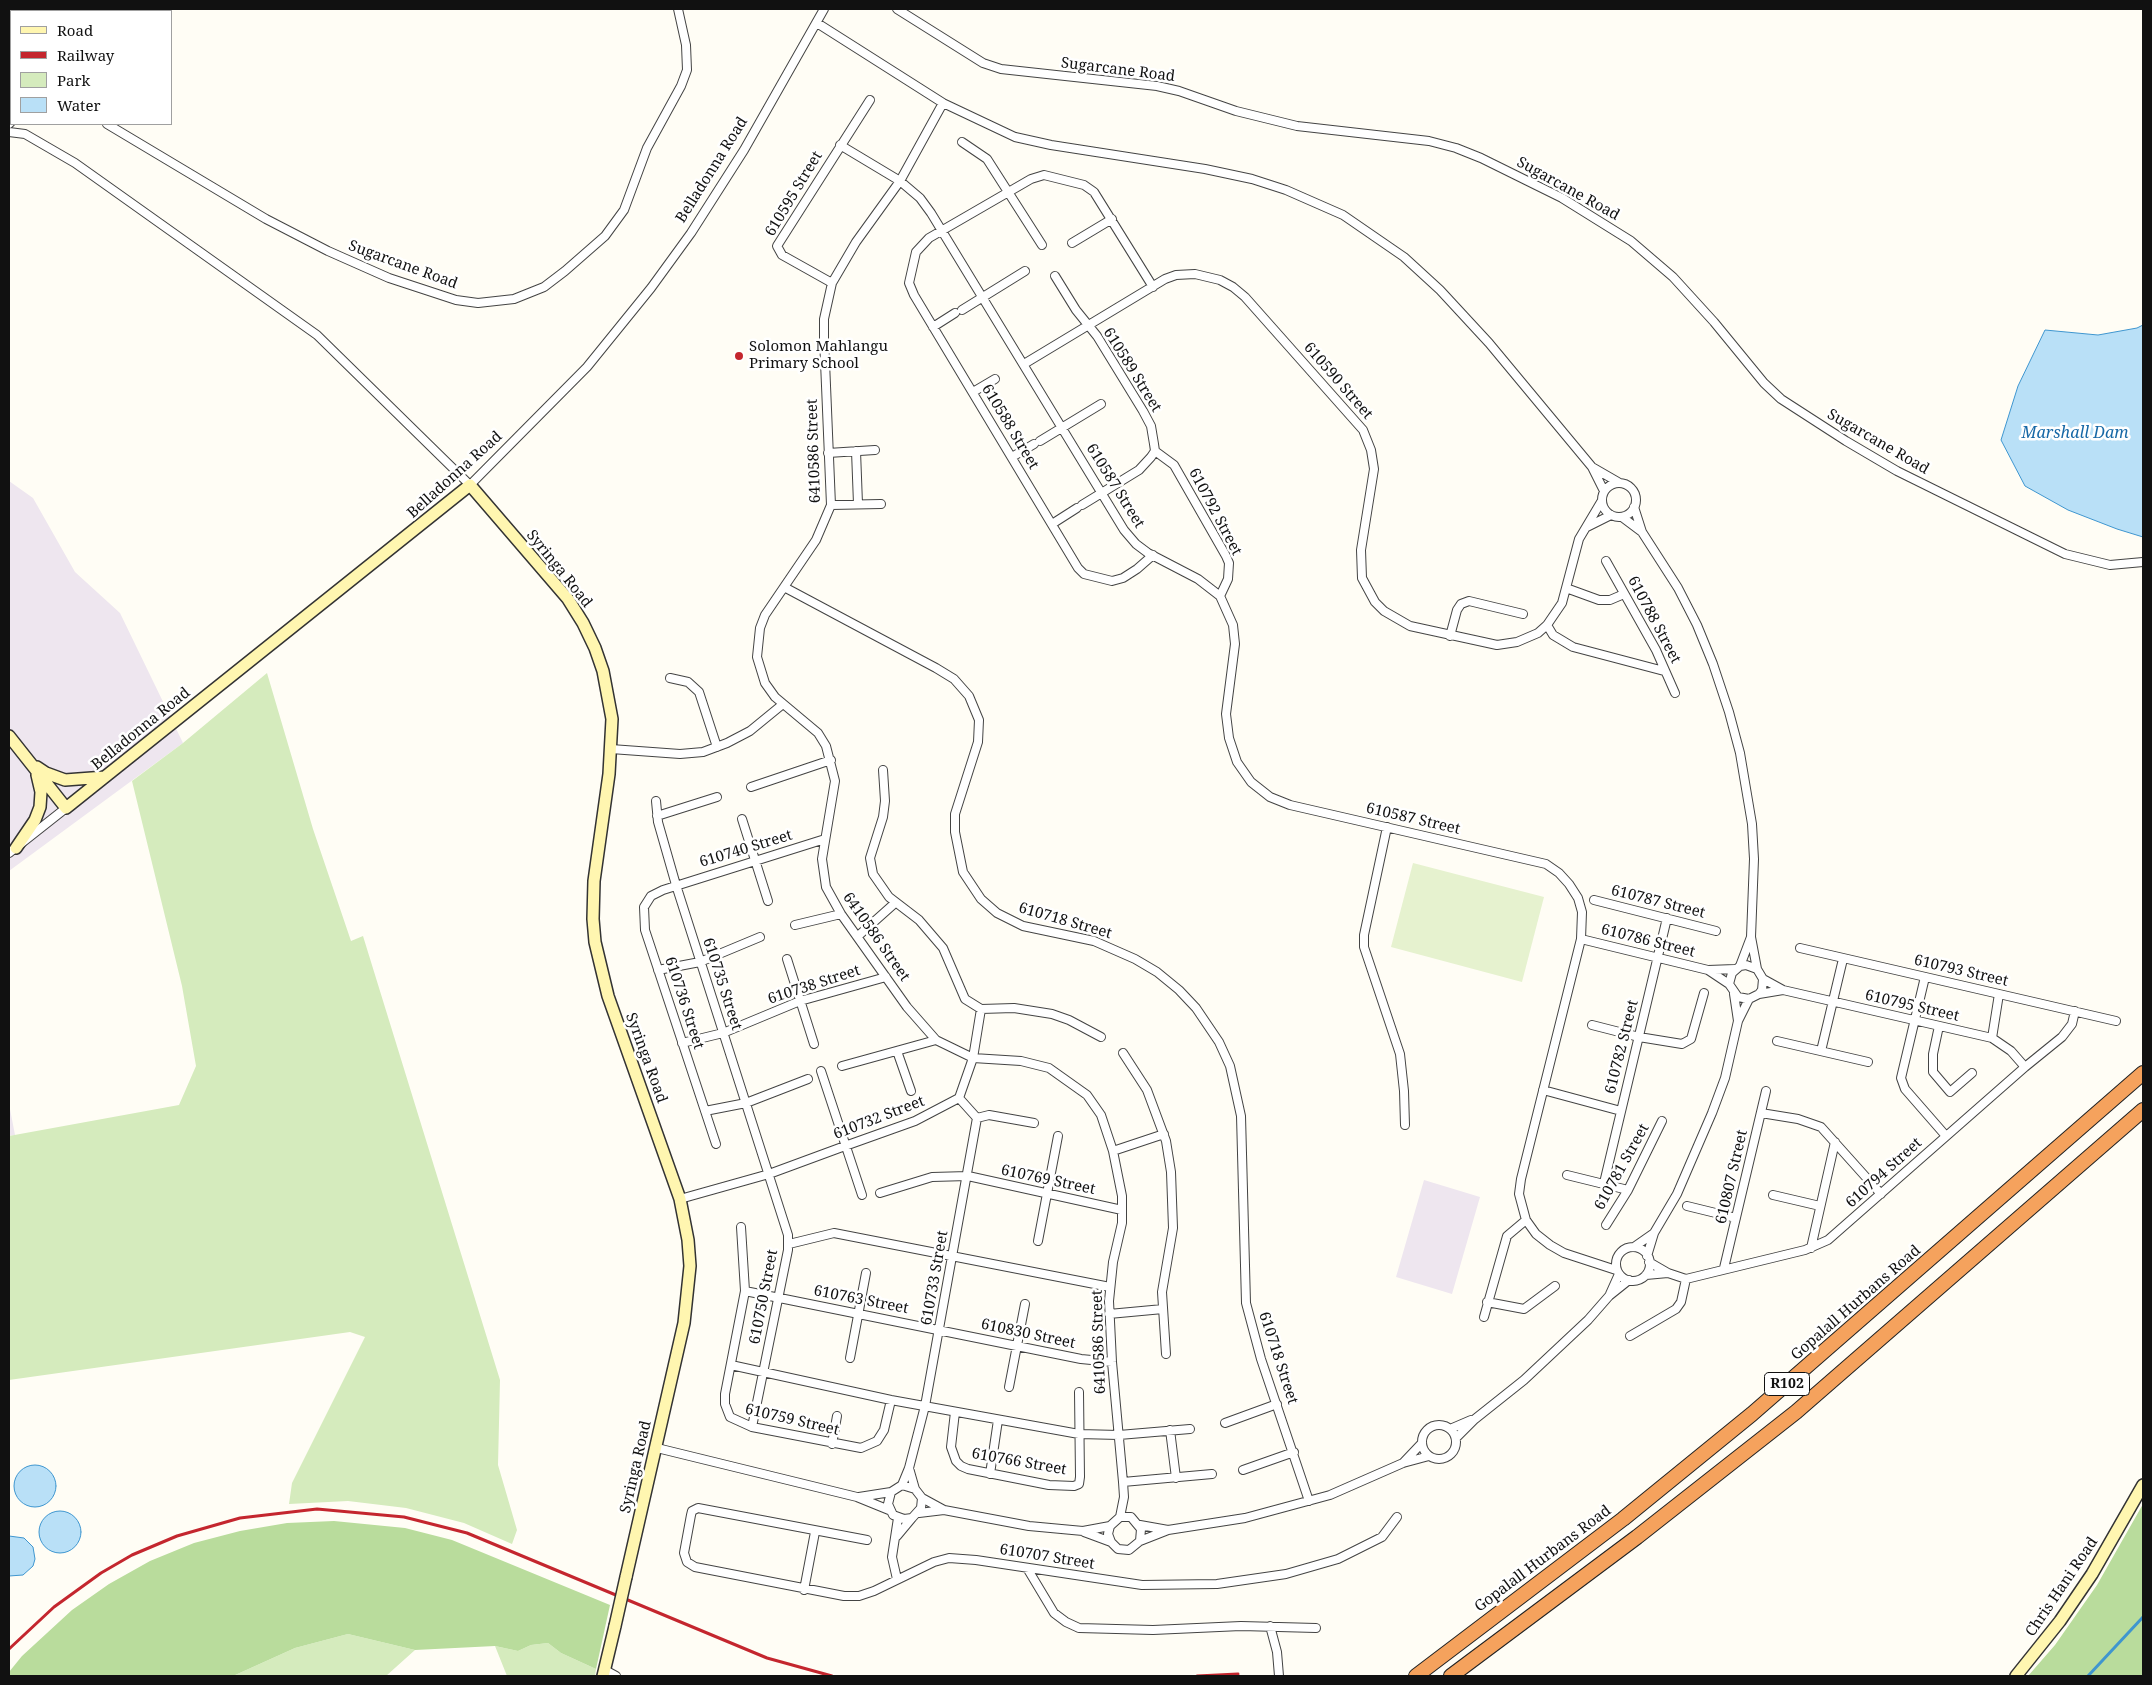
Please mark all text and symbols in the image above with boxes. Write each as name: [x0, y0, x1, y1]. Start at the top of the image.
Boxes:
legend: [10, 10, 172, 125]
text: Road: [57, 20, 93, 40]
text: Railway: [57, 45, 114, 65]
street label: Sugarcane Road: [1060, 54, 1176, 86]
text: Park: [57, 70, 90, 90]
text: Water: [57, 95, 100, 115]
street label: Belladonna Road: [672, 114, 752, 226]
street label: 610595 Street: [762, 148, 826, 240]
street label: Sugarcane Road: [1513, 153, 1623, 225]
street label: Sugarcane Road: [346, 237, 460, 293]
street label: 610589 Street: [1099, 325, 1165, 415]
place label: Solomon Mahlangu Primary School: [749, 338, 888, 373]
street label: 610590 Street: [1300, 339, 1376, 423]
marker: Solomon Mahlangu Primary School: [733, 350, 745, 362]
street label: 610588 Street: [978, 381, 1042, 473]
street label: 6410586 Street: [803, 399, 825, 503]
street label: Sugarcane Road: [1824, 405, 1932, 479]
water label: Marshall Dam: [2021, 423, 2129, 443]
street label: Belladonna Road: [404, 428, 506, 522]
street label: 610587 Street: [1082, 441, 1148, 531]
street label: 610792 Street: [1185, 465, 1245, 559]
street label: Syringa Road: [522, 527, 596, 611]
street label: 610788 Street: [1624, 573, 1684, 667]
street label: Belladonna Road: [88, 684, 194, 774]
street label: 610587 Street: [1364, 799, 1462, 839]
street label: 610740 Street: [697, 826, 795, 872]
street label: 610787 Street: [1609, 882, 1707, 922]
street label: 6410586 Street: [839, 889, 913, 985]
street label: 610718 Street: [1016, 899, 1114, 943]
street label: 610786 Street: [1599, 921, 1697, 961]
street label: 610735 Street: [699, 936, 745, 1032]
street label: 610793 Street: [1912, 951, 2010, 991]
street label: 610736 Street: [661, 955, 707, 1051]
street label: 610738 Street: [766, 962, 862, 1008]
street label: 610795 Street: [1863, 986, 1961, 1026]
street label: 610782 Street: [1602, 998, 1642, 1096]
street label: Syringa Road: [621, 1011, 671, 1105]
street label: 610732 Street: [831, 1092, 927, 1144]
street label: 610781 Street: [1591, 1121, 1653, 1213]
street label: 610807 Street: [1712, 1128, 1752, 1226]
street label: 610794 Street: [1842, 1134, 1926, 1212]
street label: 610769 Street: [999, 1161, 1097, 1199]
street label: 610733 Street: [918, 1229, 952, 1327]
street label: Gopalall Hurbans Road: [1787, 1242, 1925, 1364]
street label: 610750 Street: [746, 1248, 782, 1346]
street label: 610763 Street: [812, 1282, 910, 1318]
street label: 6410586 Street: [1088, 1290, 1110, 1394]
street label: 610718 Street: [1255, 1310, 1301, 1406]
street label: 610830 Street: [979, 1315, 1077, 1353]
road number: R102: [1764, 1372, 1810, 1396]
street label: 610759 Street: [743, 1400, 841, 1440]
street label: Syringa Road: [617, 1419, 655, 1515]
street label: 610766 Street: [970, 1445, 1068, 1479]
street label: Gopalall Hurbans Road: [1471, 1502, 1615, 1616]
street label: Chris Hani Road: [2022, 1534, 2102, 1640]
street label: 610707 Street: [998, 1541, 1096, 1573]

